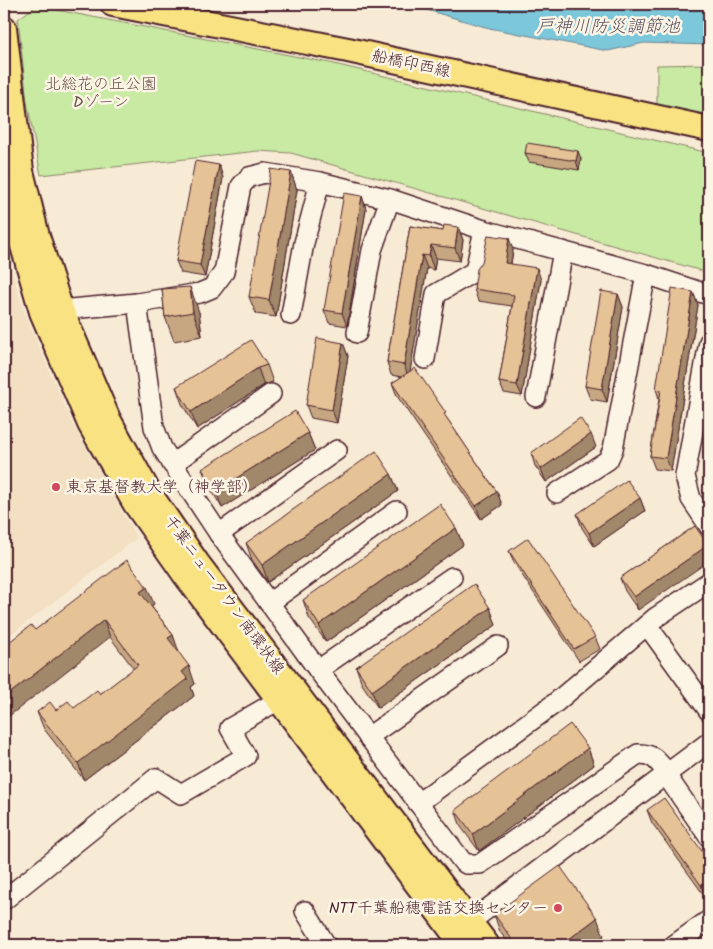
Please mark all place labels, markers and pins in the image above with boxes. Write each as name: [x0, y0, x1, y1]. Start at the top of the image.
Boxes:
place label: 東京基督教大学（神学部）: [66, 475, 258, 500]
marker: 東京基督教大学（神学部）: [50, 481, 62, 493]
place label: NTT千葉船穂電話交換センター: [329, 896, 548, 921]
marker: NTT千葉船穂電話交換センター: [552, 902, 564, 914]

